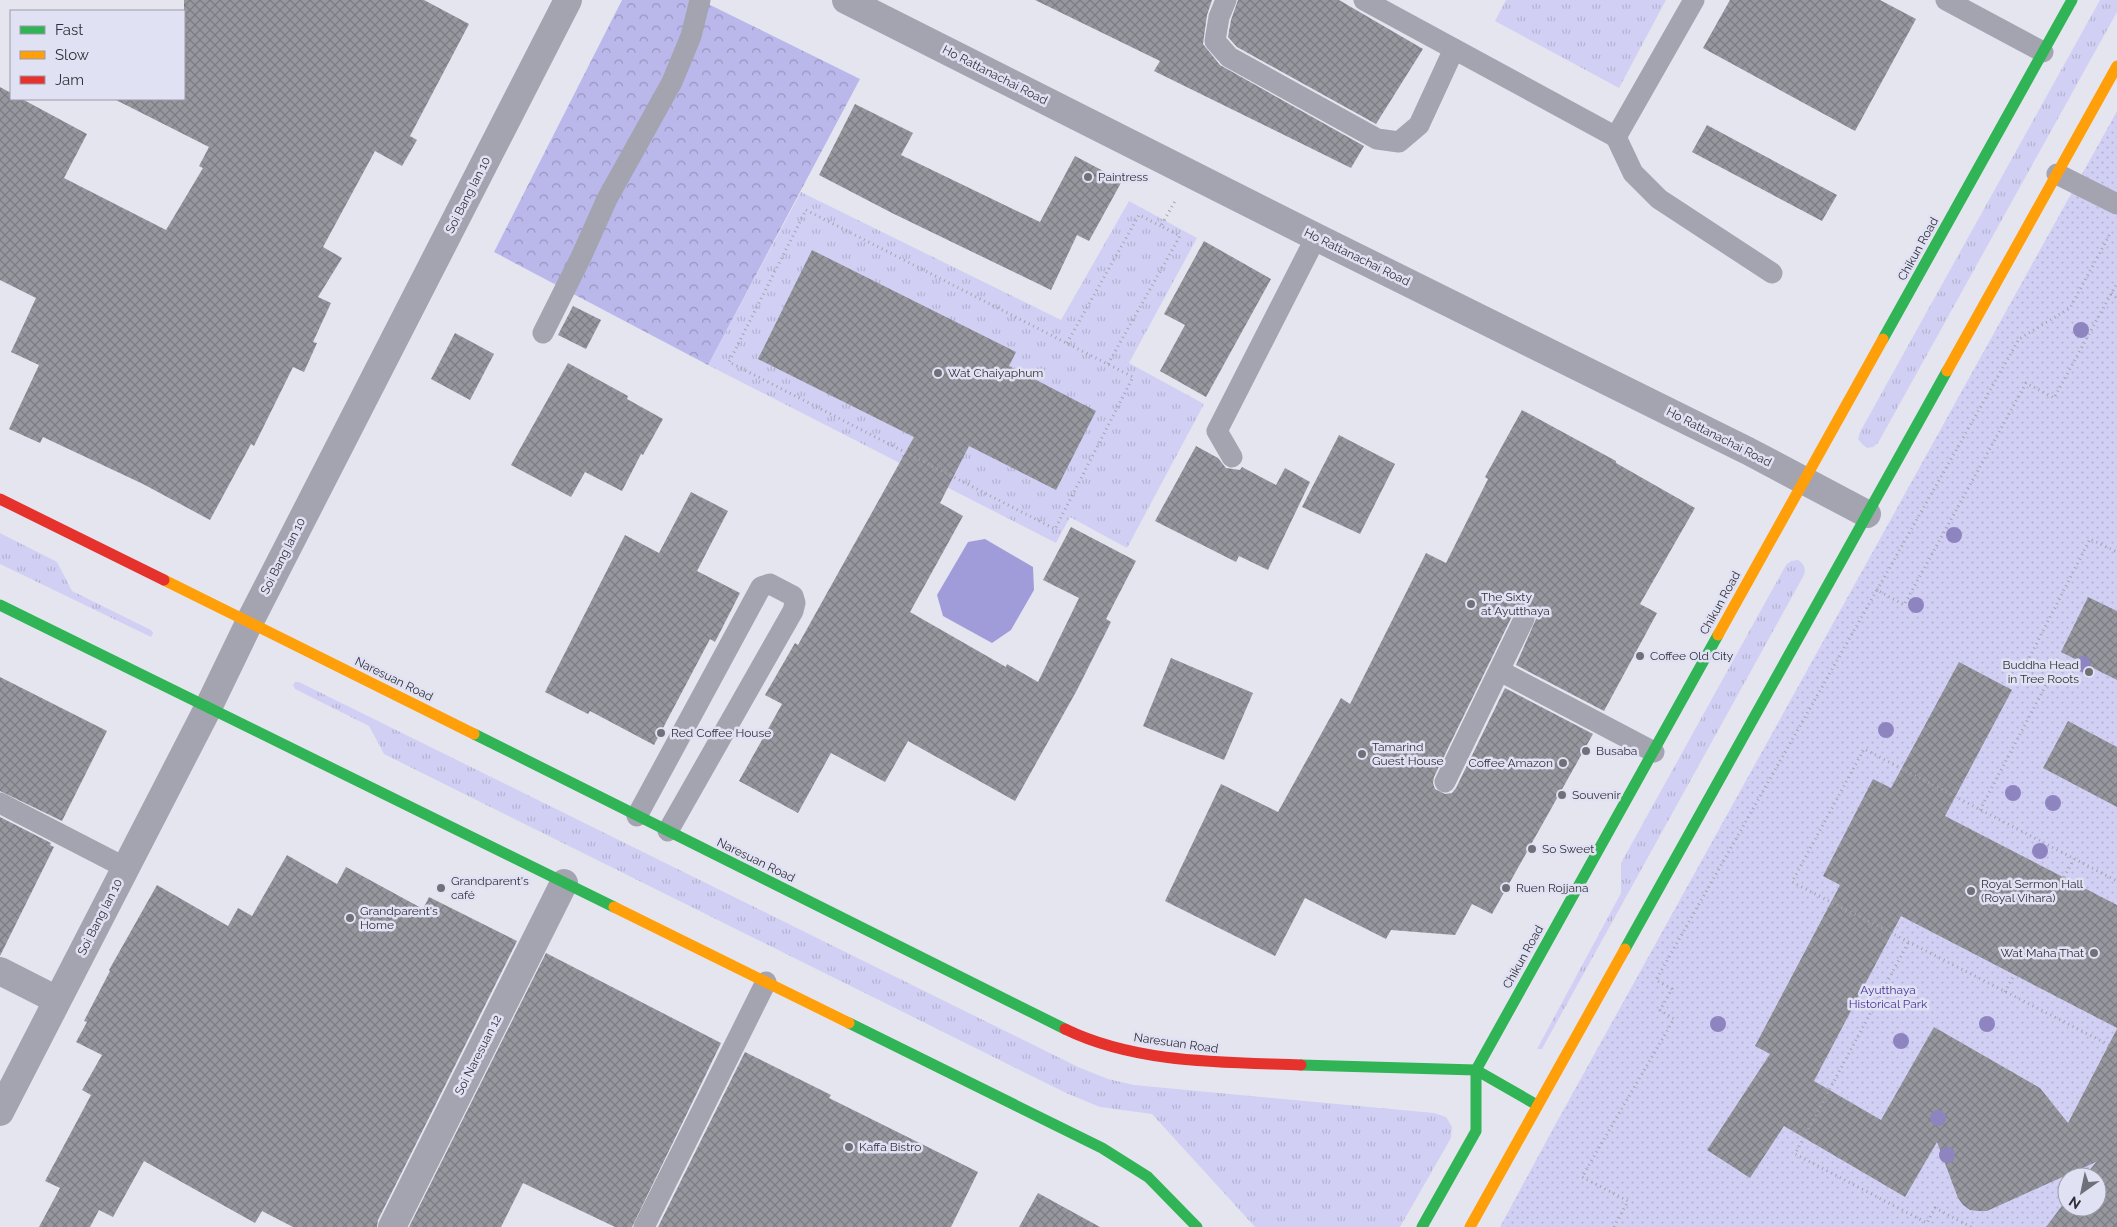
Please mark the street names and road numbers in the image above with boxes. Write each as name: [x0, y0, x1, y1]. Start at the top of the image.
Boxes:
street label: Ho Rattanachai Road: [940, 42, 1050, 108]
street label: Soi Bang Ian 10: [443, 154, 493, 236]
street label: Chikun Road: [1895, 215, 1941, 283]
street label: Ho Rattanachai Road: [1302, 225, 1412, 289]
street label: Ho Rattanachai Road: [1664, 404, 1774, 470]
street label: Soi Bang Ian 10: [258, 515, 308, 597]
street label: Chikun Road: [1697, 569, 1743, 637]
street label: Naresuan Road: [353, 654, 435, 704]
street label: Naresuan Road: [715, 835, 797, 885]
street label: Soi Bang Ian 10: [75, 876, 125, 958]
street label: Chikun Road: [1500, 923, 1546, 991]
street label: Soi Naresuan 12: [452, 1013, 504, 1097]
street label: Naresuan Road: [1133, 1030, 1219, 1056]

